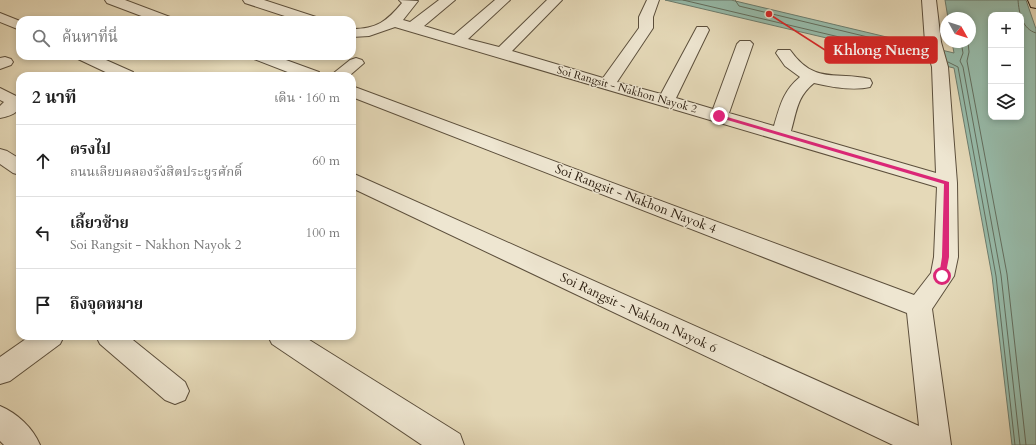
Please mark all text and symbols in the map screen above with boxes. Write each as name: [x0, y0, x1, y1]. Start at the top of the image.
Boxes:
north arrow: [940, 12, 976, 48]
map controls: [988, 12, 1024, 120]
button: +: [988, 12, 1024, 48]
search box: [16, 16, 356, 60]
icon: search: [30, 27, 52, 49]
text: ค้นหาที่นี่: [62, 27, 118, 47]
callout: Khlong Nueng: [825, 37, 937, 63]
text: Khlong Nueng: [833, 41, 930, 60]
button: −: [988, 48, 1024, 84]
street label: Soi Rangsit - Nakhon Nayok 2: [555, 62, 699, 117]
button: layers: [988, 84, 1024, 120]
text: 2 นาที: [32, 86, 76, 109]
text: เดิน · 160 m: [274, 89, 340, 107]
route end: [710, 107, 728, 125]
text: ตรงไป: [70, 139, 111, 159]
icon: ahead: [32, 150, 54, 172]
text: 60 m: [312, 152, 340, 170]
street label: Soi Rangsit - Nakhon Nayok 4: [552, 160, 719, 238]
text: ถนนเลียบคลองรังสิตประยูรศักดิ์: [70, 163, 242, 181]
text: เลี้ยวซ้าย: [70, 213, 129, 233]
icon: left: [32, 222, 54, 244]
text: 100 m: [306, 224, 340, 242]
text: Soi Rangsit - Nakhon Nayok 2: [70, 236, 241, 254]
route start: [933, 267, 951, 285]
street label: Soi Rangsit - Nakhon Nayok 6: [557, 269, 720, 357]
icon: arrive: [32, 294, 54, 316]
text: ถึงจุดหมาย: [70, 294, 143, 314]

